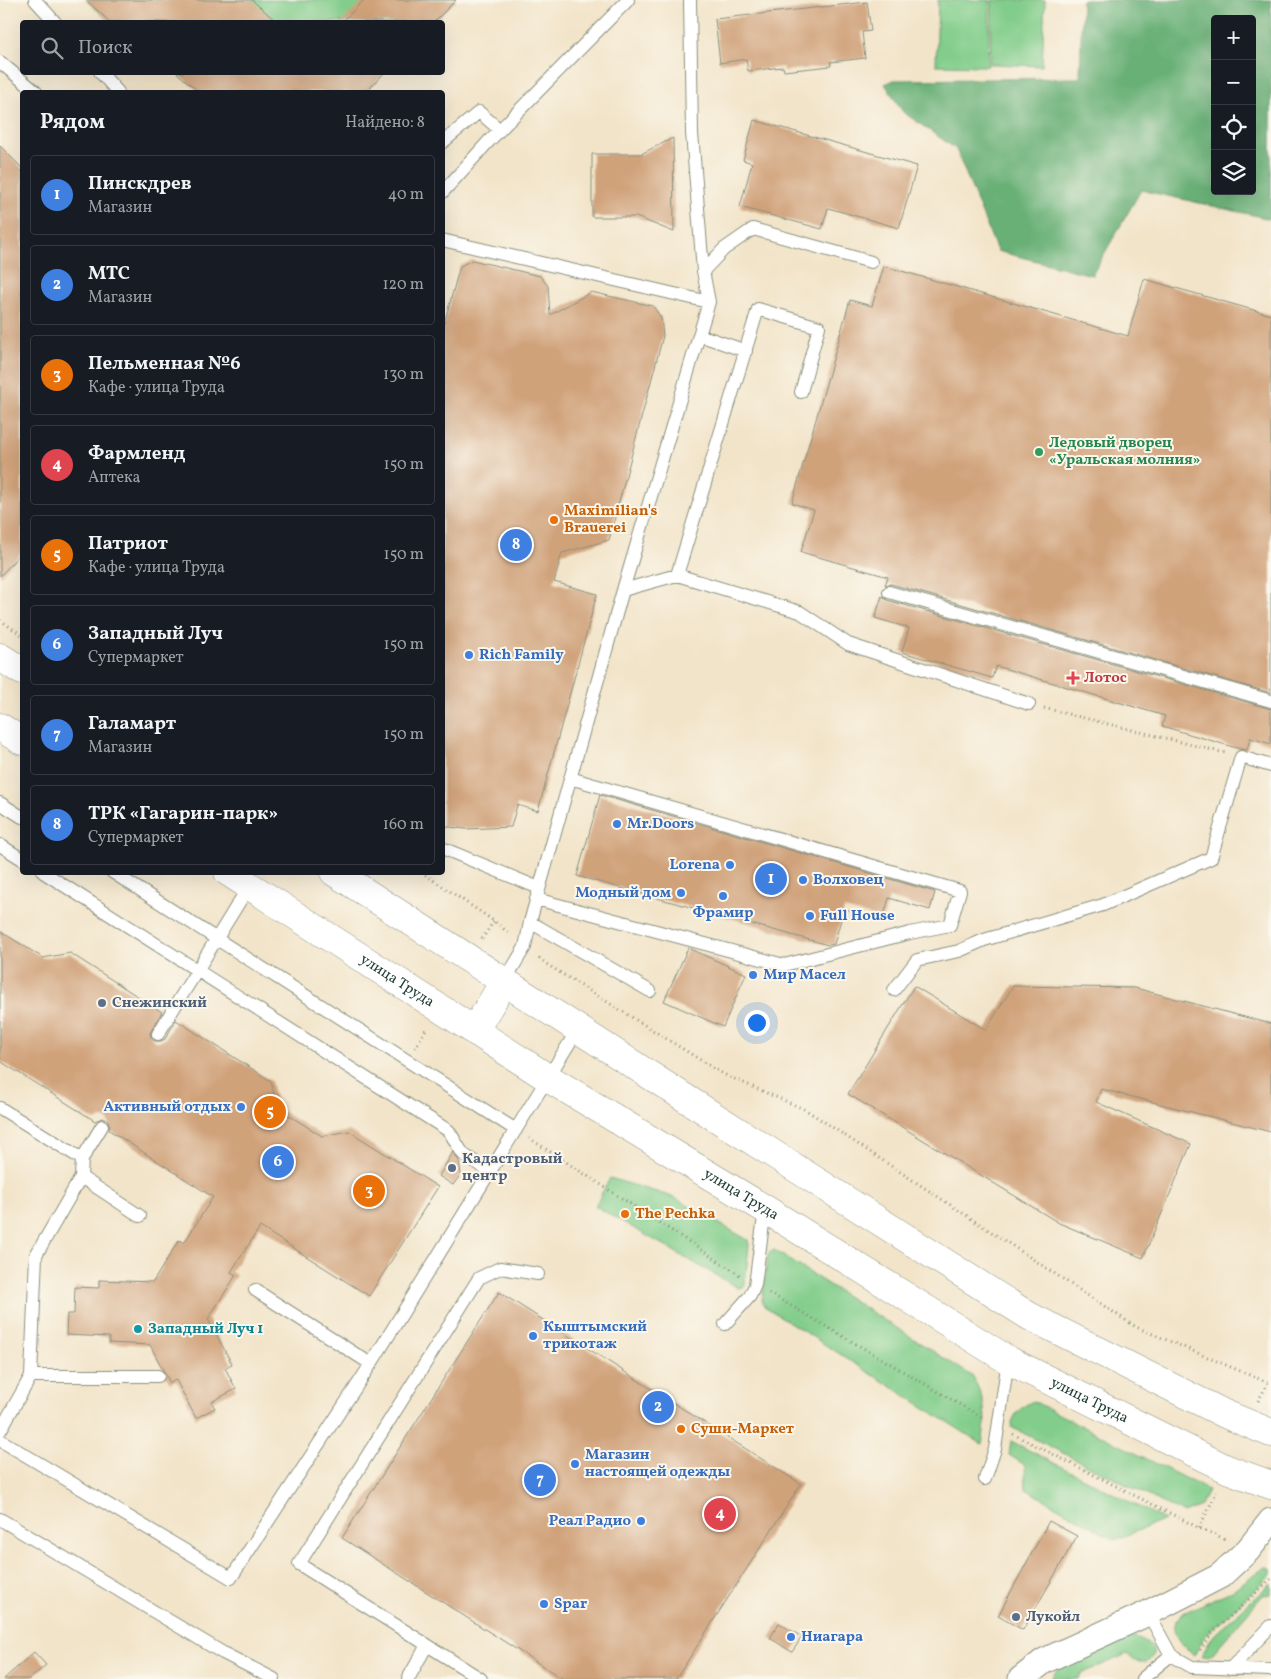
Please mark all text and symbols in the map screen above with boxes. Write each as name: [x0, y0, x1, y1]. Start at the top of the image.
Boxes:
map controls: [1211, 15, 1256, 195]
button: +: [1211, 15, 1256, 60]
search box: [20, 20, 445, 75]
icon: search: [38, 34, 66, 62]
text: Поиск: [78, 35, 132, 61]
button: −: [1211, 60, 1256, 105]
button: locate: [1211, 105, 1256, 150]
text: Рядом: [40, 108, 105, 137]
text: Найдено: 8: [345, 112, 425, 134]
button: layers: [1211, 150, 1256, 195]
text: Пинскдрев: [88, 171, 192, 197]
text: 1: [54, 184, 60, 206]
text: 40 m: [388, 184, 424, 206]
text: Магазин: [88, 197, 152, 219]
text: МТС: [88, 261, 130, 287]
text: 2: [53, 274, 61, 296]
text: 120 m: [382, 274, 424, 296]
text: Магазин: [88, 287, 152, 309]
text: Пельменная №6: [88, 351, 241, 377]
text: 3: [53, 364, 61, 386]
text: 130 m: [383, 364, 424, 386]
text: Кафе · улица Труда: [88, 377, 225, 399]
place label: Ледовый дворец «Уральская молния»: [1049, 433, 1201, 471]
text: Фармленд: [88, 441, 186, 467]
marker: Ледовый дворец «Уральская молния»: [1033, 446, 1045, 458]
text: 4: [52, 454, 62, 476]
text: 150 m: [383, 454, 424, 476]
text: Аптека: [88, 467, 141, 489]
place label: Maximilian's Brauerei: [564, 501, 658, 539]
marker: Maximilian's Brauerei: [548, 514, 560, 526]
pin: 8: [500, 526, 532, 564]
text: Патриот: [88, 531, 168, 557]
text: 5: [53, 544, 61, 566]
text: 150 m: [383, 544, 424, 566]
text: Кафе · улица Труда: [88, 557, 225, 579]
text: Западный Луч: [88, 621, 223, 647]
text: 6: [53, 634, 61, 656]
text: 150 m: [383, 634, 424, 656]
place label: Rich Family: [479, 645, 564, 666]
text: Супермаркет: [88, 647, 184, 669]
marker: Rich Family: [463, 649, 475, 661]
place label: Лотос: [1084, 668, 1127, 689]
marker: Лотос: [1066, 671, 1080, 685]
text: Галамарт: [88, 711, 176, 737]
text: 7: [53, 724, 61, 746]
text: 150 m: [383, 724, 424, 746]
text: Магазин: [88, 737, 152, 759]
text: ТРК «Гагарин-парк»: [88, 801, 278, 827]
text: 8: [53, 814, 61, 836]
text: 160 m: [383, 814, 424, 836]
place label: Mr.Doors: [627, 814, 694, 835]
marker: Mr.Doors: [611, 818, 623, 830]
text: Супермаркет: [88, 827, 184, 849]
place label: Lorena: [670, 855, 720, 876]
marker: Lorena: [724, 859, 736, 871]
pin: 1: [755, 860, 787, 898]
place label: Волховец: [813, 870, 884, 891]
marker: Волховец: [797, 874, 809, 886]
place label: Модный дом: [575, 883, 671, 904]
marker: Модный дом: [675, 887, 687, 899]
marker: Фрамир: [717, 890, 729, 902]
place label: Фрамир: [693, 903, 753, 924]
place label: Full House: [820, 906, 895, 927]
marker: Full House: [804, 910, 816, 922]
street label: улица Труда: [356, 949, 438, 1013]
place label: Мир Масел: [763, 965, 846, 986]
marker: Мир Масел: [747, 969, 759, 981]
place label: Снежинский: [112, 993, 207, 1014]
marker: Снежинский: [96, 997, 108, 1009]
your location: [744, 1010, 770, 1036]
pin: 5: [254, 1093, 286, 1131]
place label: Активный отдых: [103, 1097, 231, 1118]
marker: Активный отдых: [235, 1101, 247, 1113]
pin: 6: [262, 1143, 294, 1181]
place label: Кадастровый центр: [462, 1149, 563, 1187]
marker: Кадастровый центр: [446, 1162, 458, 1174]
street label: улица Труда: [699, 1164, 783, 1225]
pin: 3: [353, 1172, 385, 1210]
place label: The Pechka: [635, 1204, 716, 1225]
marker: The Pechka: [619, 1208, 631, 1220]
place label: Кыштымский трикотаж: [543, 1317, 647, 1355]
place label: Западный Луч 1: [148, 1319, 263, 1340]
marker: Западный Луч 1: [132, 1323, 144, 1335]
marker: Кыштымский трикотаж: [527, 1330, 539, 1342]
street label: улица Труда: [1047, 1372, 1132, 1429]
pin: 2: [642, 1388, 674, 1426]
place label: Суши-Маркет: [691, 1419, 795, 1440]
marker: Суши-Маркет: [675, 1423, 687, 1435]
place label: Магазин настоящей одежды: [585, 1445, 730, 1483]
marker: Магазин настоящей одежды: [569, 1458, 581, 1470]
pin: 7: [524, 1461, 556, 1499]
pin: 4: [704, 1495, 736, 1533]
place label: Реал Радио: [549, 1511, 631, 1532]
marker: Реал Радио: [635, 1515, 647, 1527]
place label: Spar: [554, 1594, 587, 1615]
marker: Spar: [538, 1598, 550, 1610]
place label: Лукойл: [1026, 1607, 1080, 1628]
marker: Лукойл: [1010, 1611, 1022, 1623]
place label: Ниагара: [801, 1627, 863, 1648]
marker: Ниагара: [785, 1631, 797, 1643]

